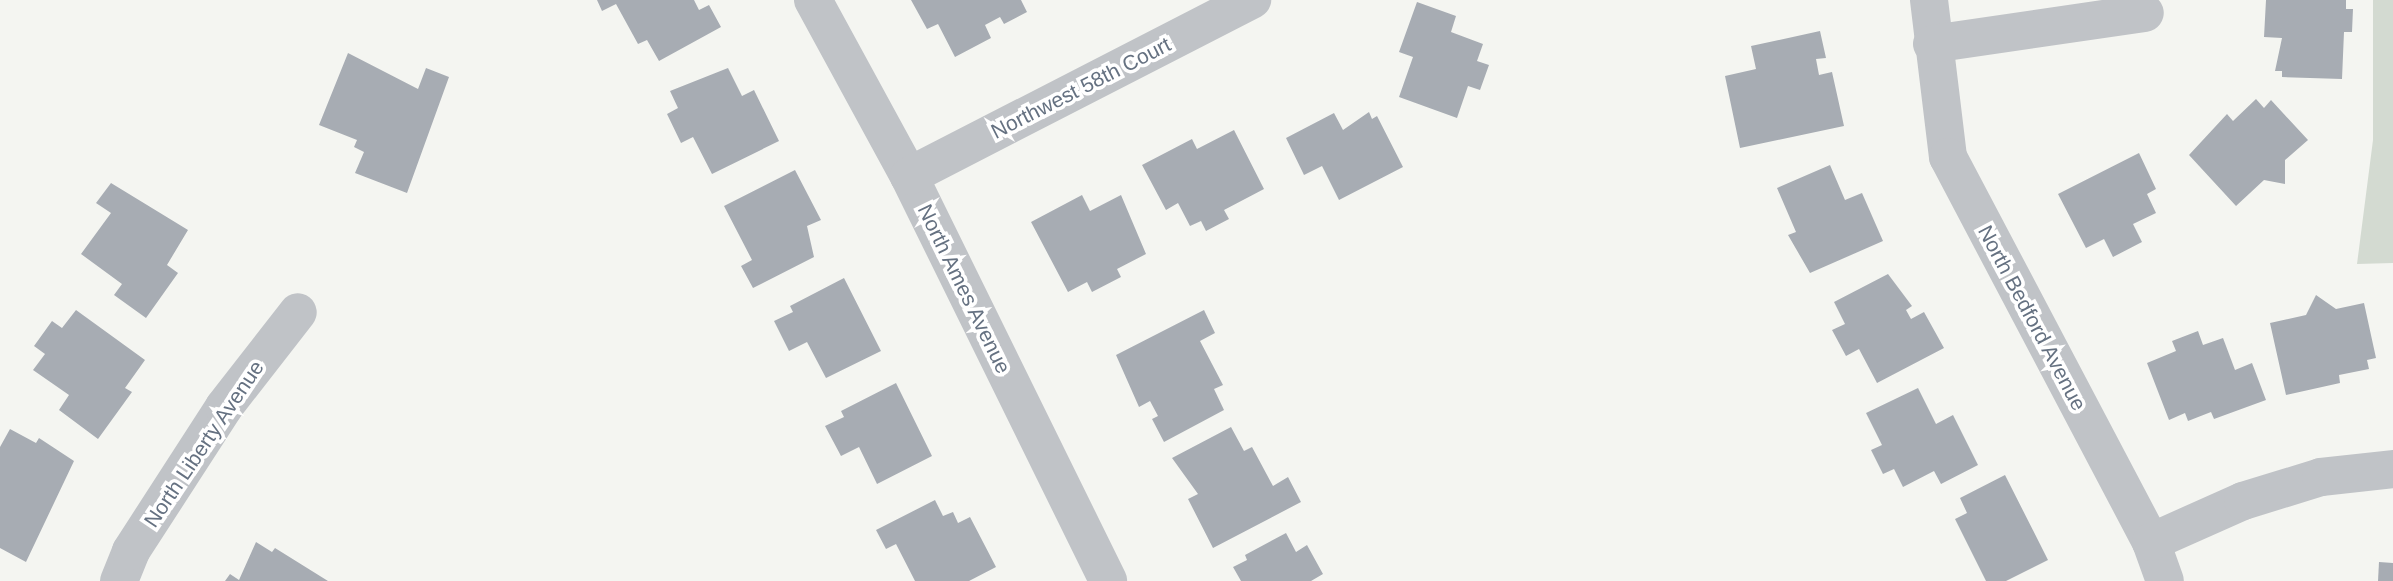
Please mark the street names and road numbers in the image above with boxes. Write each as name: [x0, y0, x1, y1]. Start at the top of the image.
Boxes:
street label: Northwest 58th Court: [987, 32, 1175, 144]
street label: North Ames Avenue: [912, 199, 1016, 379]
street label: North Bedford Avenue: [1972, 221, 2092, 415]
street label: North Liberty Avenue: [139, 355, 269, 533]

